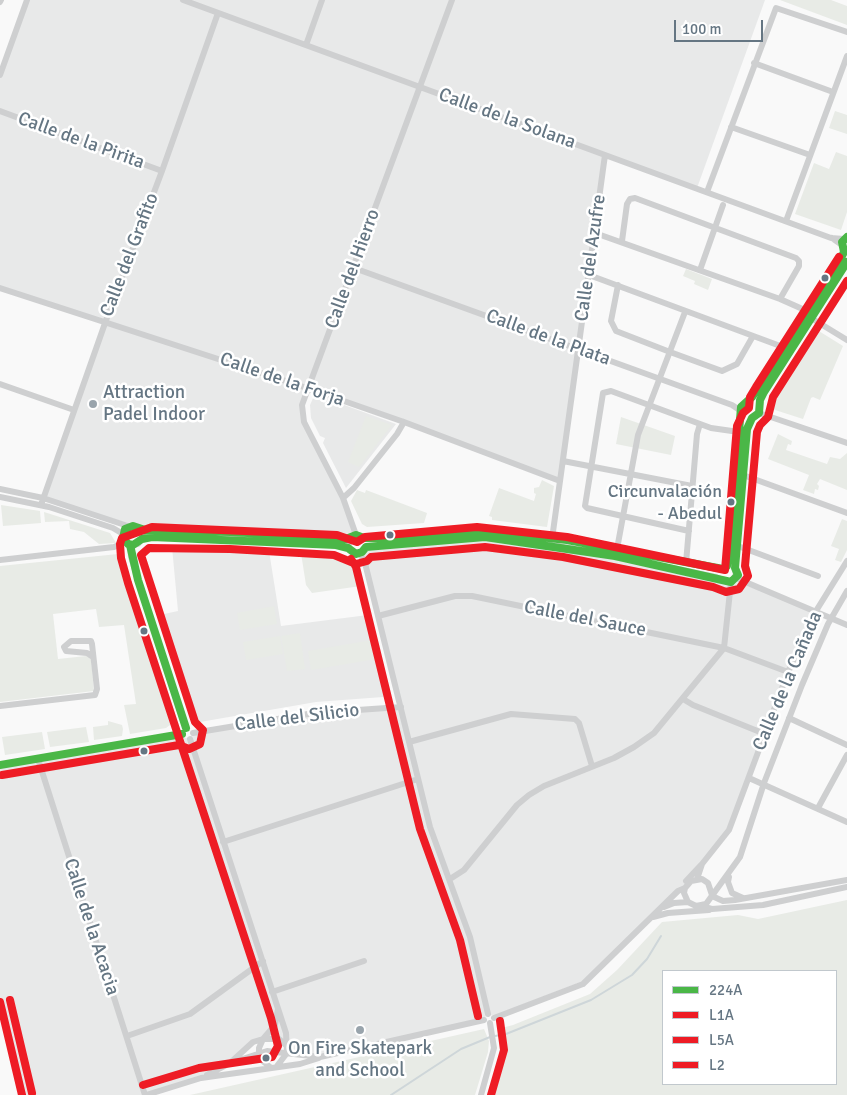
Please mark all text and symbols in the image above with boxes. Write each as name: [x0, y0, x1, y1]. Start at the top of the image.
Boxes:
scale bar: [677, 10, 766, 42]
text: 100 m: [682, 20, 722, 38]
street label: Calle de la Solana: [435, 84, 579, 154]
street label: Calle de la Pirita: [15, 108, 147, 174]
street label: Calle del Grafito: [96, 190, 164, 320]
street label: Calle del Azufre: [571, 193, 611, 323]
street label: Calle del Hierro: [321, 206, 385, 332]
unlabelled marker: [820, 273, 830, 283]
street label: Calle de la Plata: [483, 305, 613, 371]
street label: Calle de la Forja: [217, 348, 347, 412]
place label: Attraction Padel Indoor: [103, 382, 205, 426]
marker: Attraction Padel Indoor: [87, 398, 99, 410]
place label: Circunvalación - Abedul: [608, 481, 722, 524]
marker: Circunvalación - Abedul: [726, 497, 736, 507]
unlabelled marker: [385, 530, 395, 540]
street label: Calle del Sauce: [522, 596, 648, 642]
street label: Calle de la Cañada: [748, 608, 828, 754]
unlabelled marker: [139, 626, 149, 636]
street label: Calle del Silicio: [233, 699, 361, 737]
unlabelled marker: [139, 746, 149, 756]
street label: Calle de la Acacia: [58, 856, 124, 998]
legend: [662, 970, 837, 1085]
text: 224A: [709, 981, 742, 999]
text: L1A: [709, 1006, 734, 1024]
marker: On Fire Skatepark and School: [354, 1024, 366, 1036]
text: L5A: [709, 1031, 734, 1049]
place label: On Fire Skatepark and School: [288, 1038, 432, 1082]
unlabelled marker: [261, 1053, 271, 1063]
text: L2: [709, 1056, 725, 1074]

